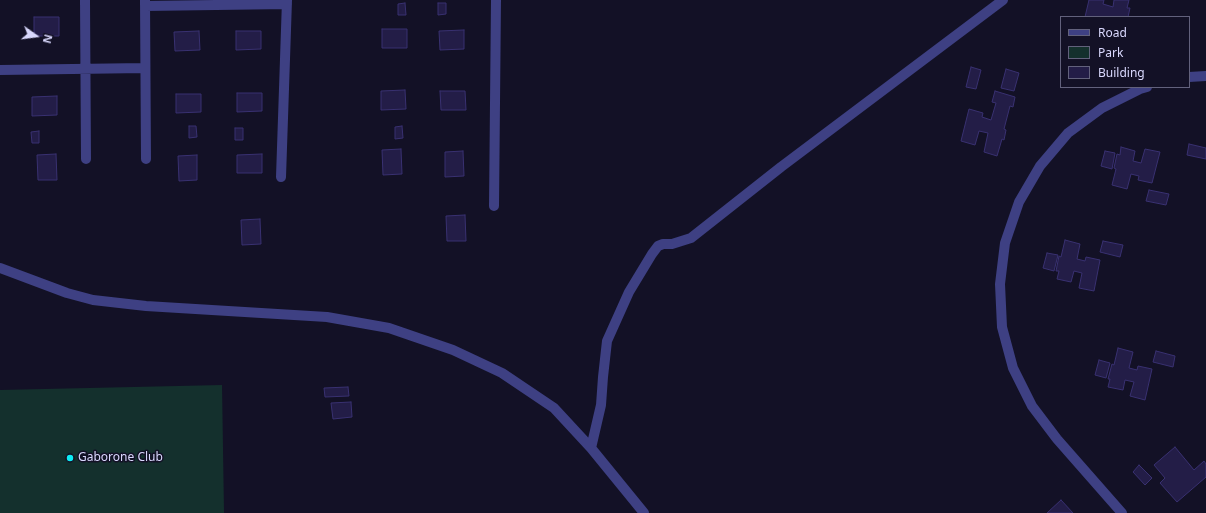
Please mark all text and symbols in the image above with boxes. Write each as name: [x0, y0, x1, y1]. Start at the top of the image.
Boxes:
north arrow: [16, 16, 56, 56]
legend: [1060, 16, 1190, 88]
text: Road: [1098, 24, 1127, 41]
text: N: [40, 33, 56, 45]
text: Park: [1098, 44, 1123, 61]
text: Building: [1098, 64, 1145, 81]
place label: Gaborone Club: [78, 451, 163, 465]
marker: Gaborone Club: [65, 453, 75, 463]

